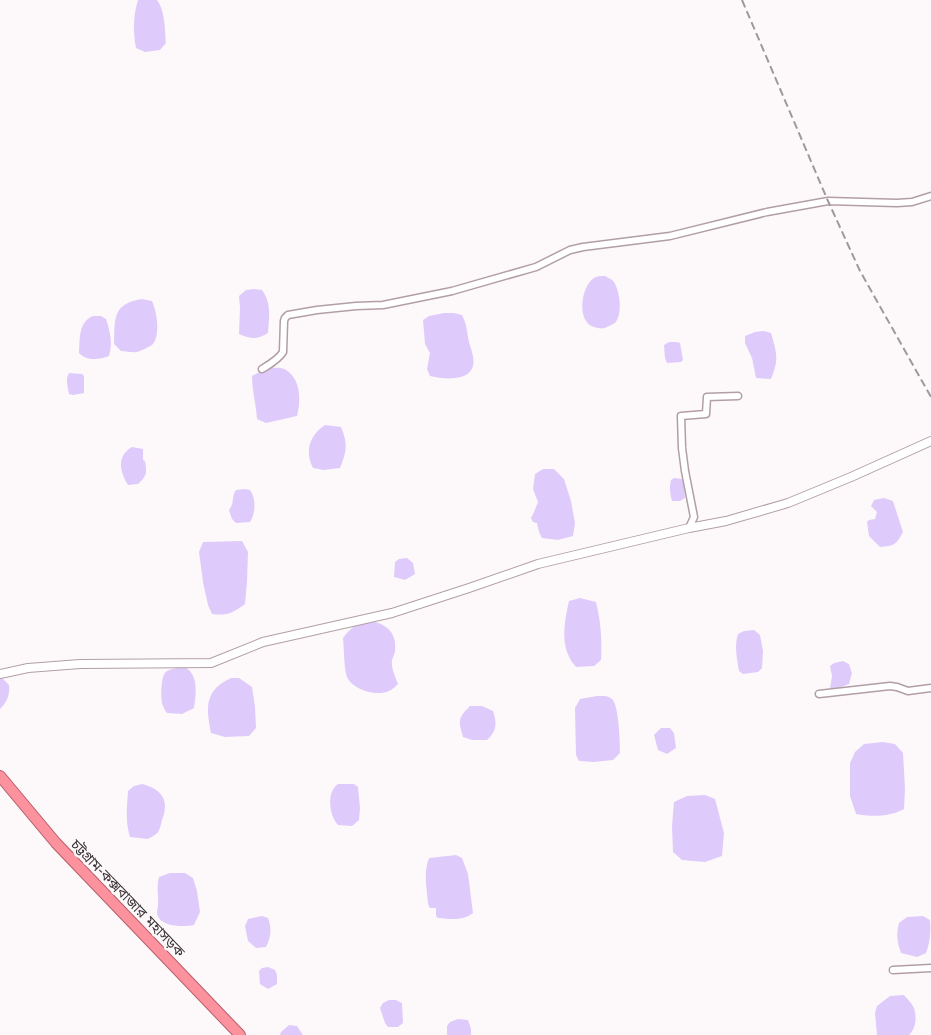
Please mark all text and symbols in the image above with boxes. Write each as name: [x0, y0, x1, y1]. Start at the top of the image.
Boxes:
street label: চট্টগ্রাম-কক্সবাজার মহাসড়ক: [67, 835, 189, 960]

